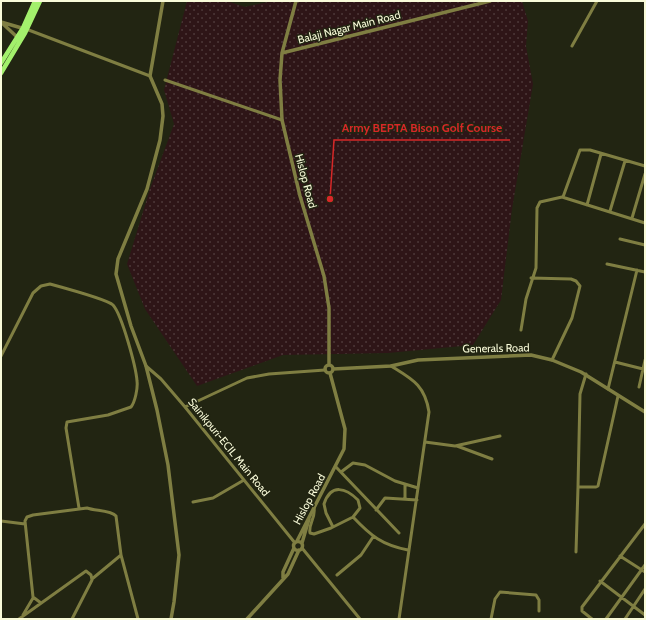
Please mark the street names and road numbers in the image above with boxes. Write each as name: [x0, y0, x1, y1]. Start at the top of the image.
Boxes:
street label: Balaji Nagar Main Road: [296, 7, 402, 47]
street label: Hislop Road: [292, 152, 320, 210]
street label: Generals Road: [462, 340, 530, 356]
street label: Sainikpuri-ECIL Main Road: [185, 395, 273, 499]
street label: Hislop Road: [290, 471, 328, 527]

